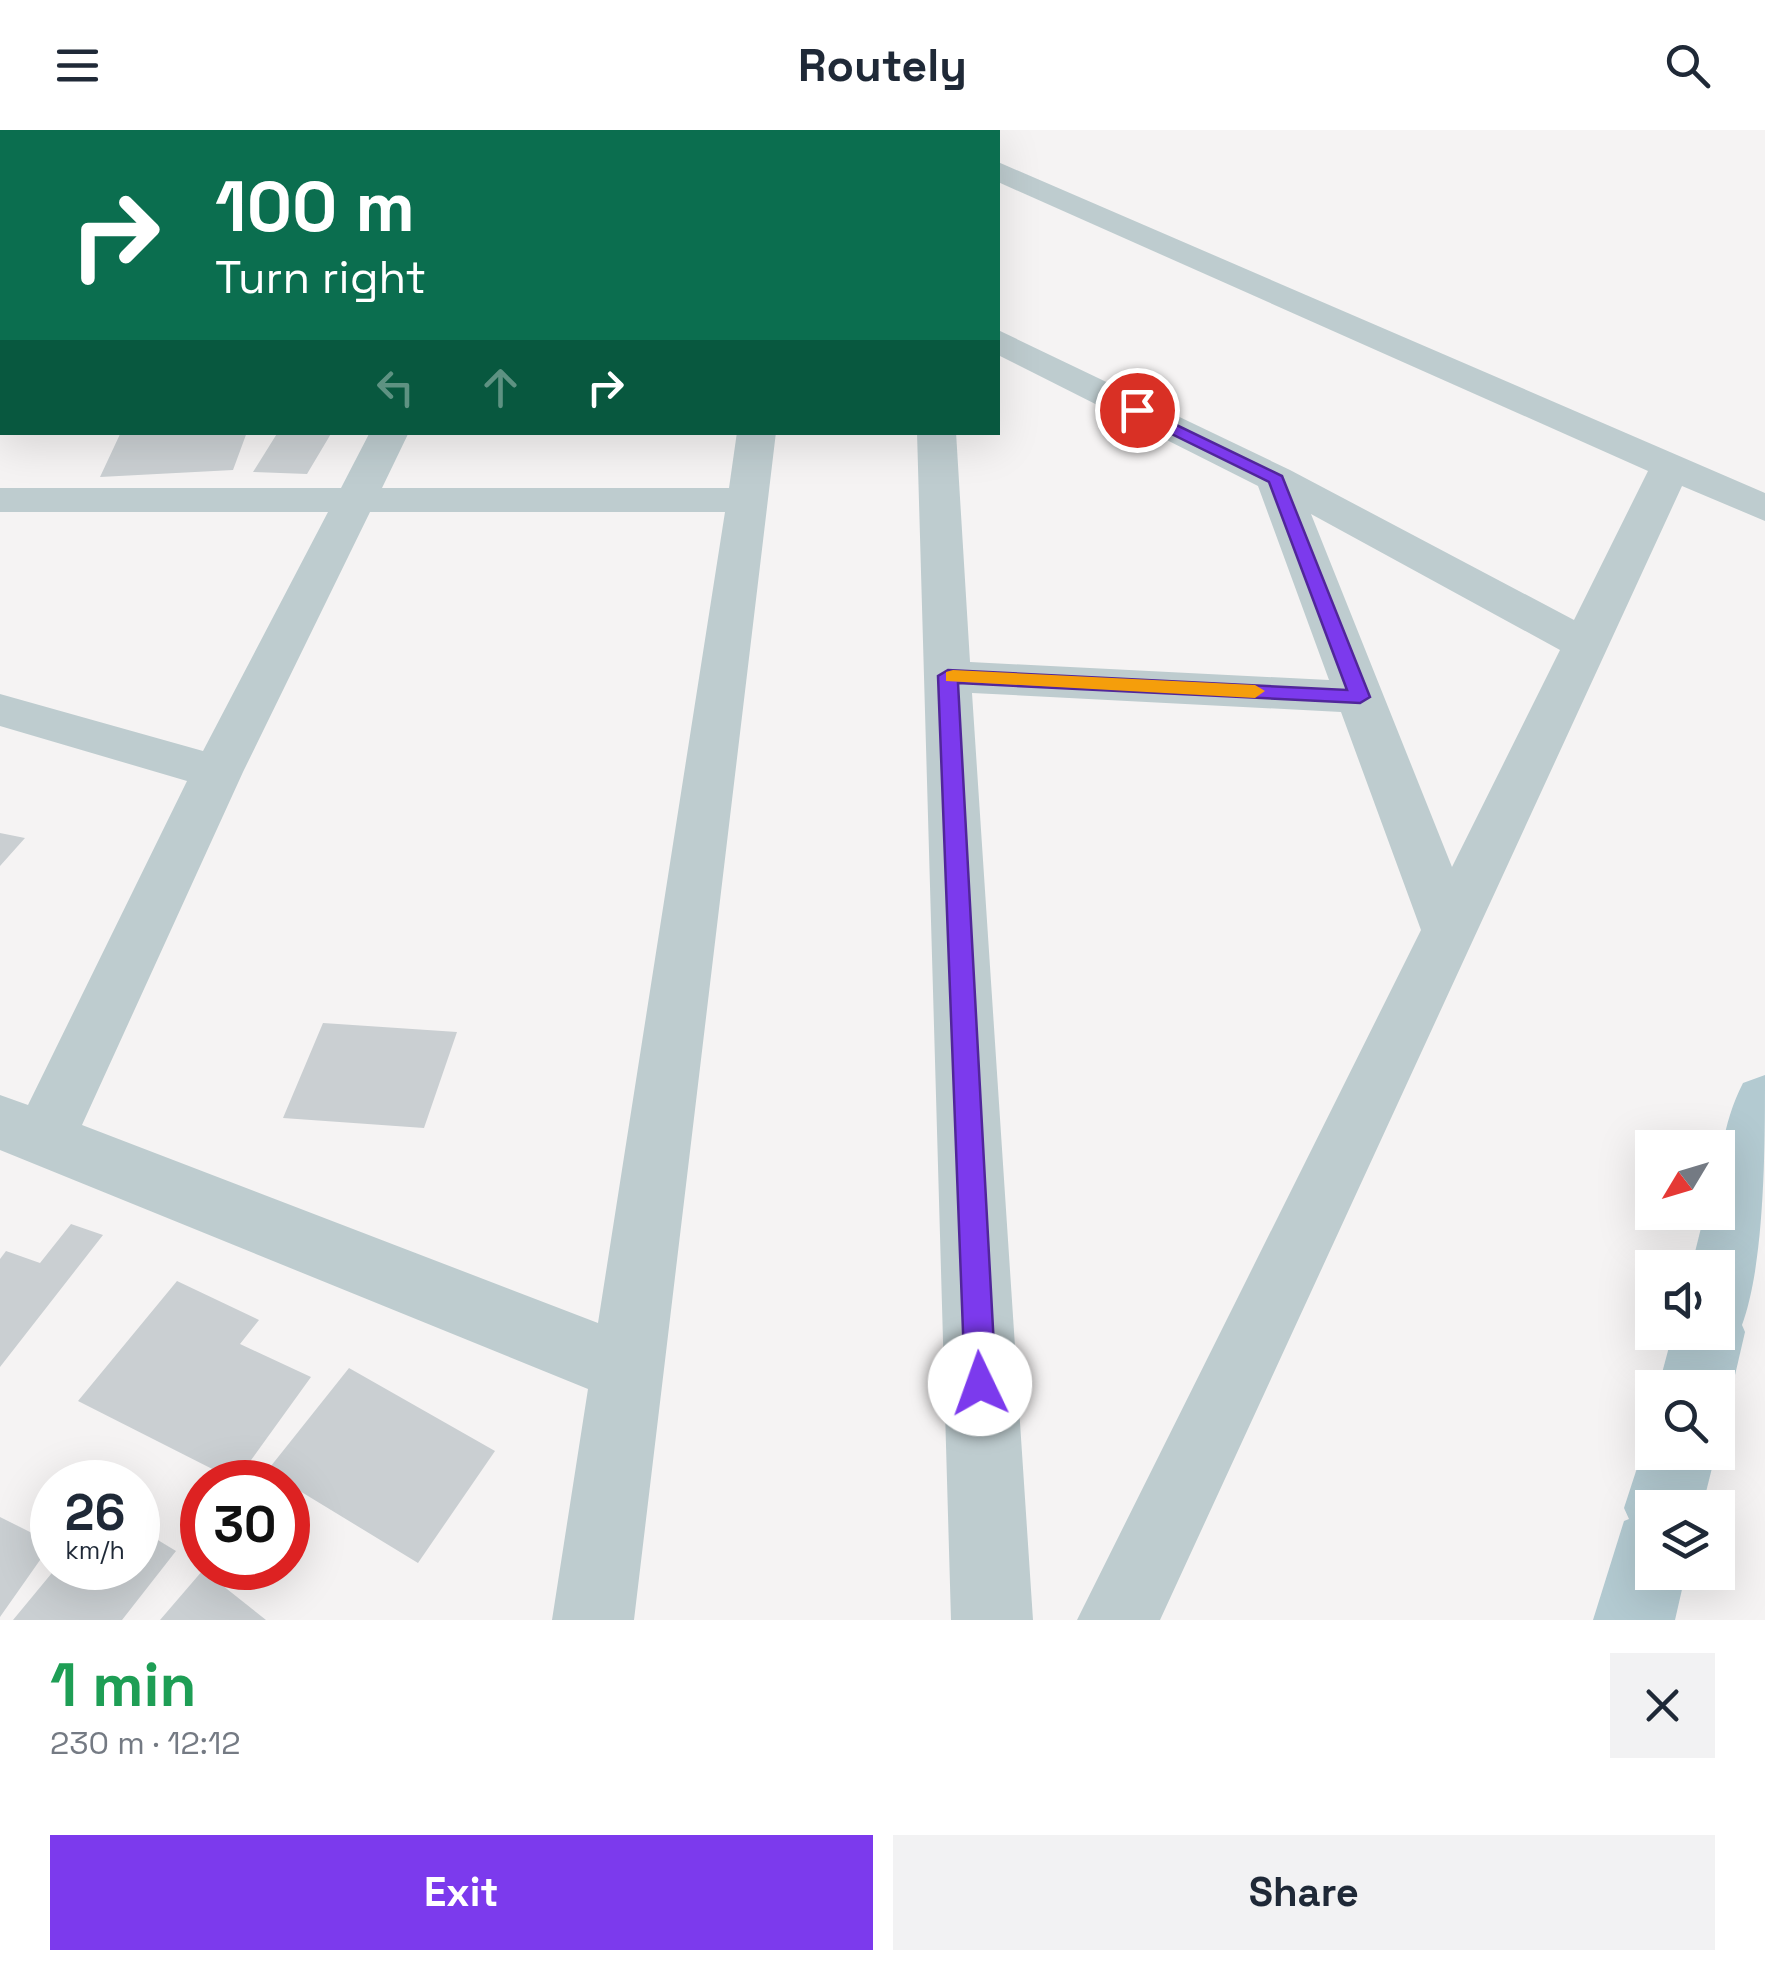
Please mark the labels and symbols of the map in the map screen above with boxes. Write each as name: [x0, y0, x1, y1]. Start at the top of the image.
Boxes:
pin: [1095, 368, 1180, 453]
north arrow: [1635, 1130, 1735, 1230]
position arrow: [928, 1332, 1032, 1436]
speed limit sign: 30: [180, 1460, 310, 1590]

